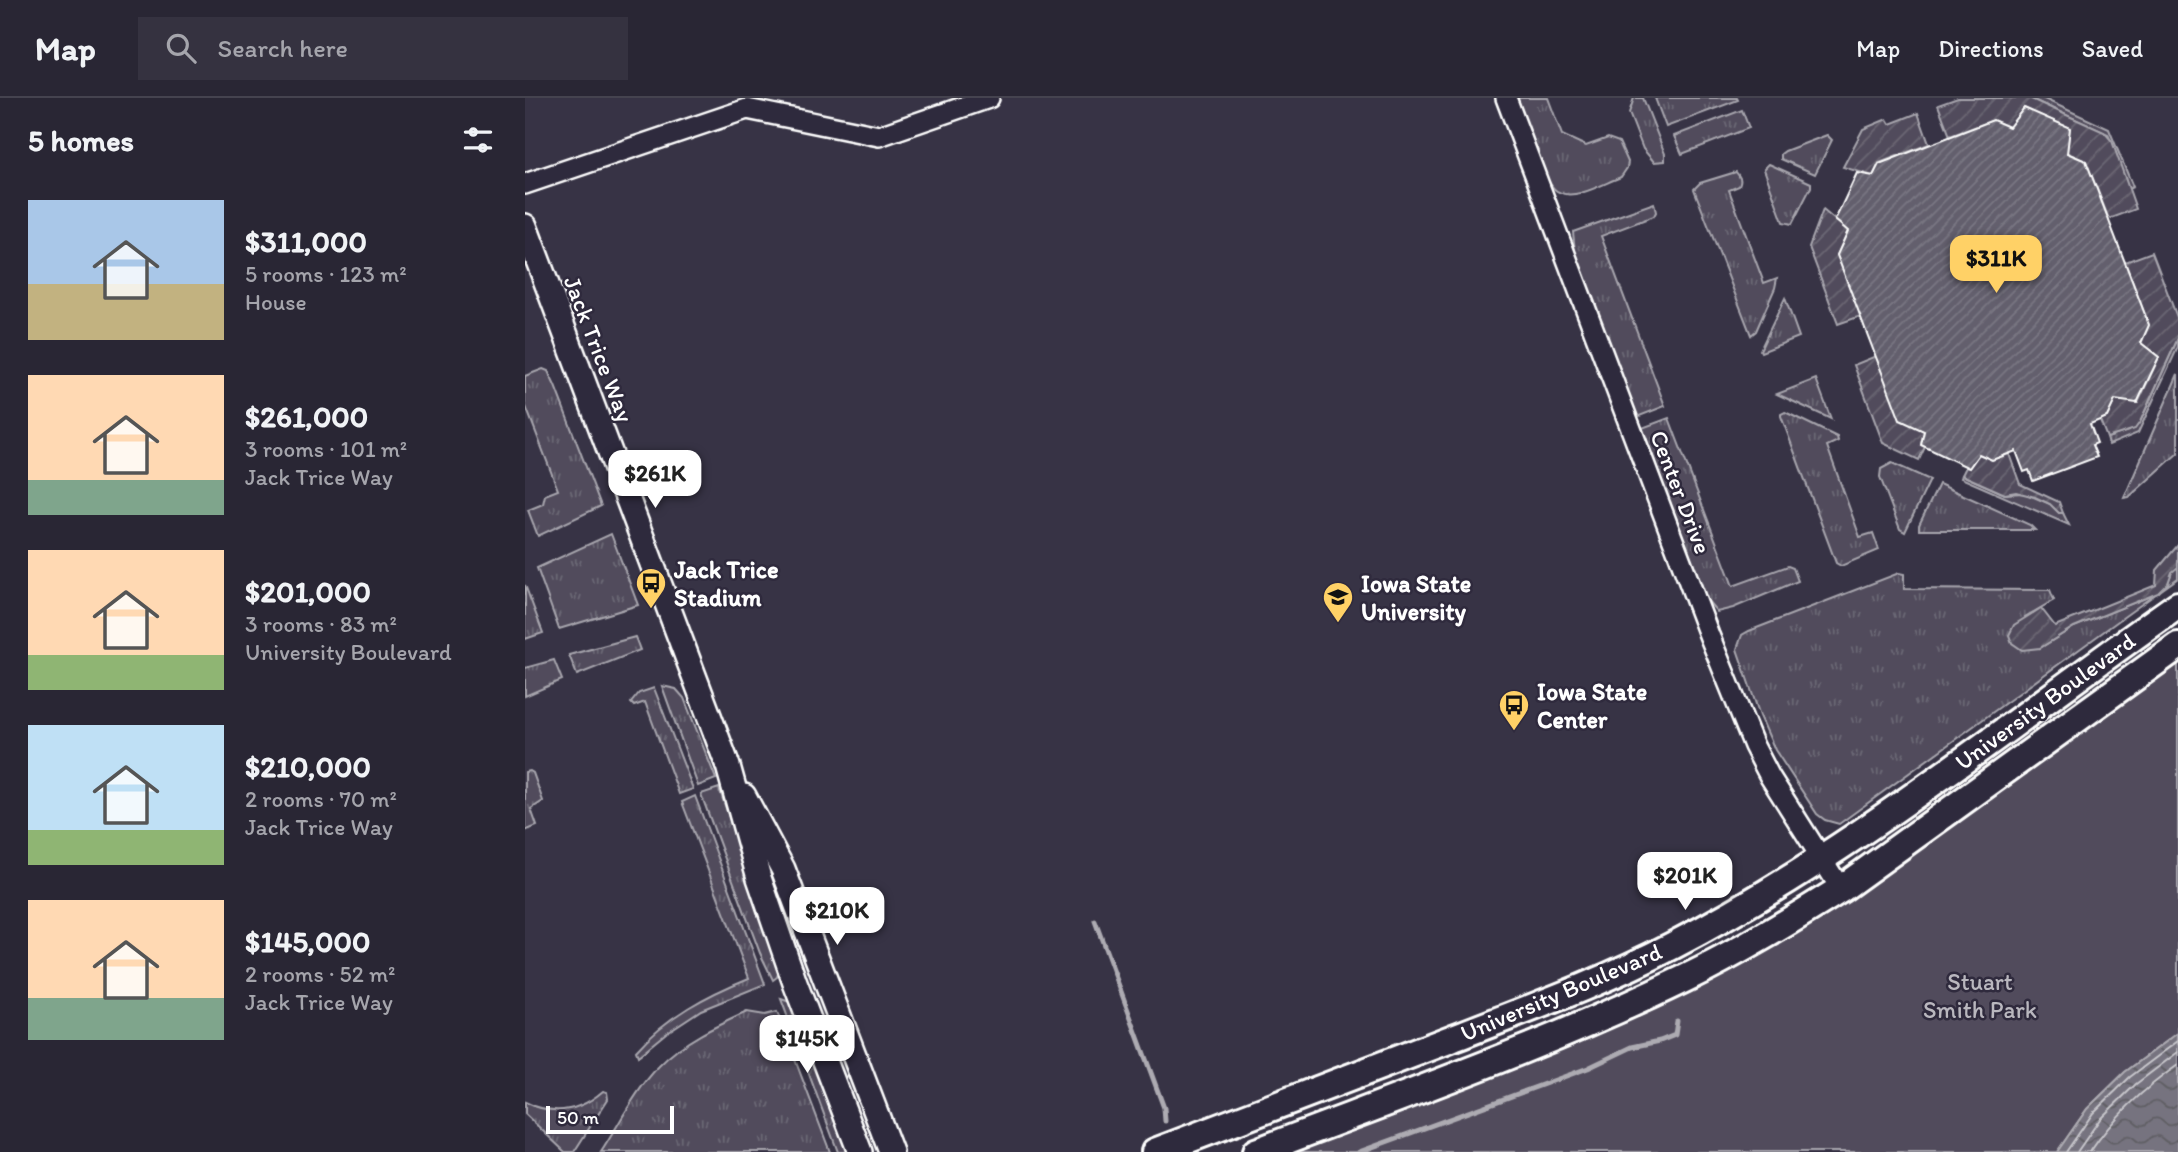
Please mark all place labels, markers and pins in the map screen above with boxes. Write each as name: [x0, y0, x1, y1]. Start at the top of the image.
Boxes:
pin: $311K: [1947, 236, 2045, 295]
pin: $261K: [606, 450, 704, 510]
place label: Jack Trice Stadium: [673, 555, 779, 612]
bus stop icon: Jack Trice Stadium: [634, 566, 668, 610]
place label: Iowa State University: [1361, 569, 1471, 627]
school or university icon: Iowa State University: [1321, 580, 1355, 624]
place label: Iowa State Center: [1537, 677, 1647, 734]
bus stop icon: Iowa State Center: [1497, 688, 1531, 732]
pin: $201K: [1636, 852, 1734, 912]
pin: $210K: [788, 888, 886, 947]
pin: $145K: [758, 1016, 856, 1075]

